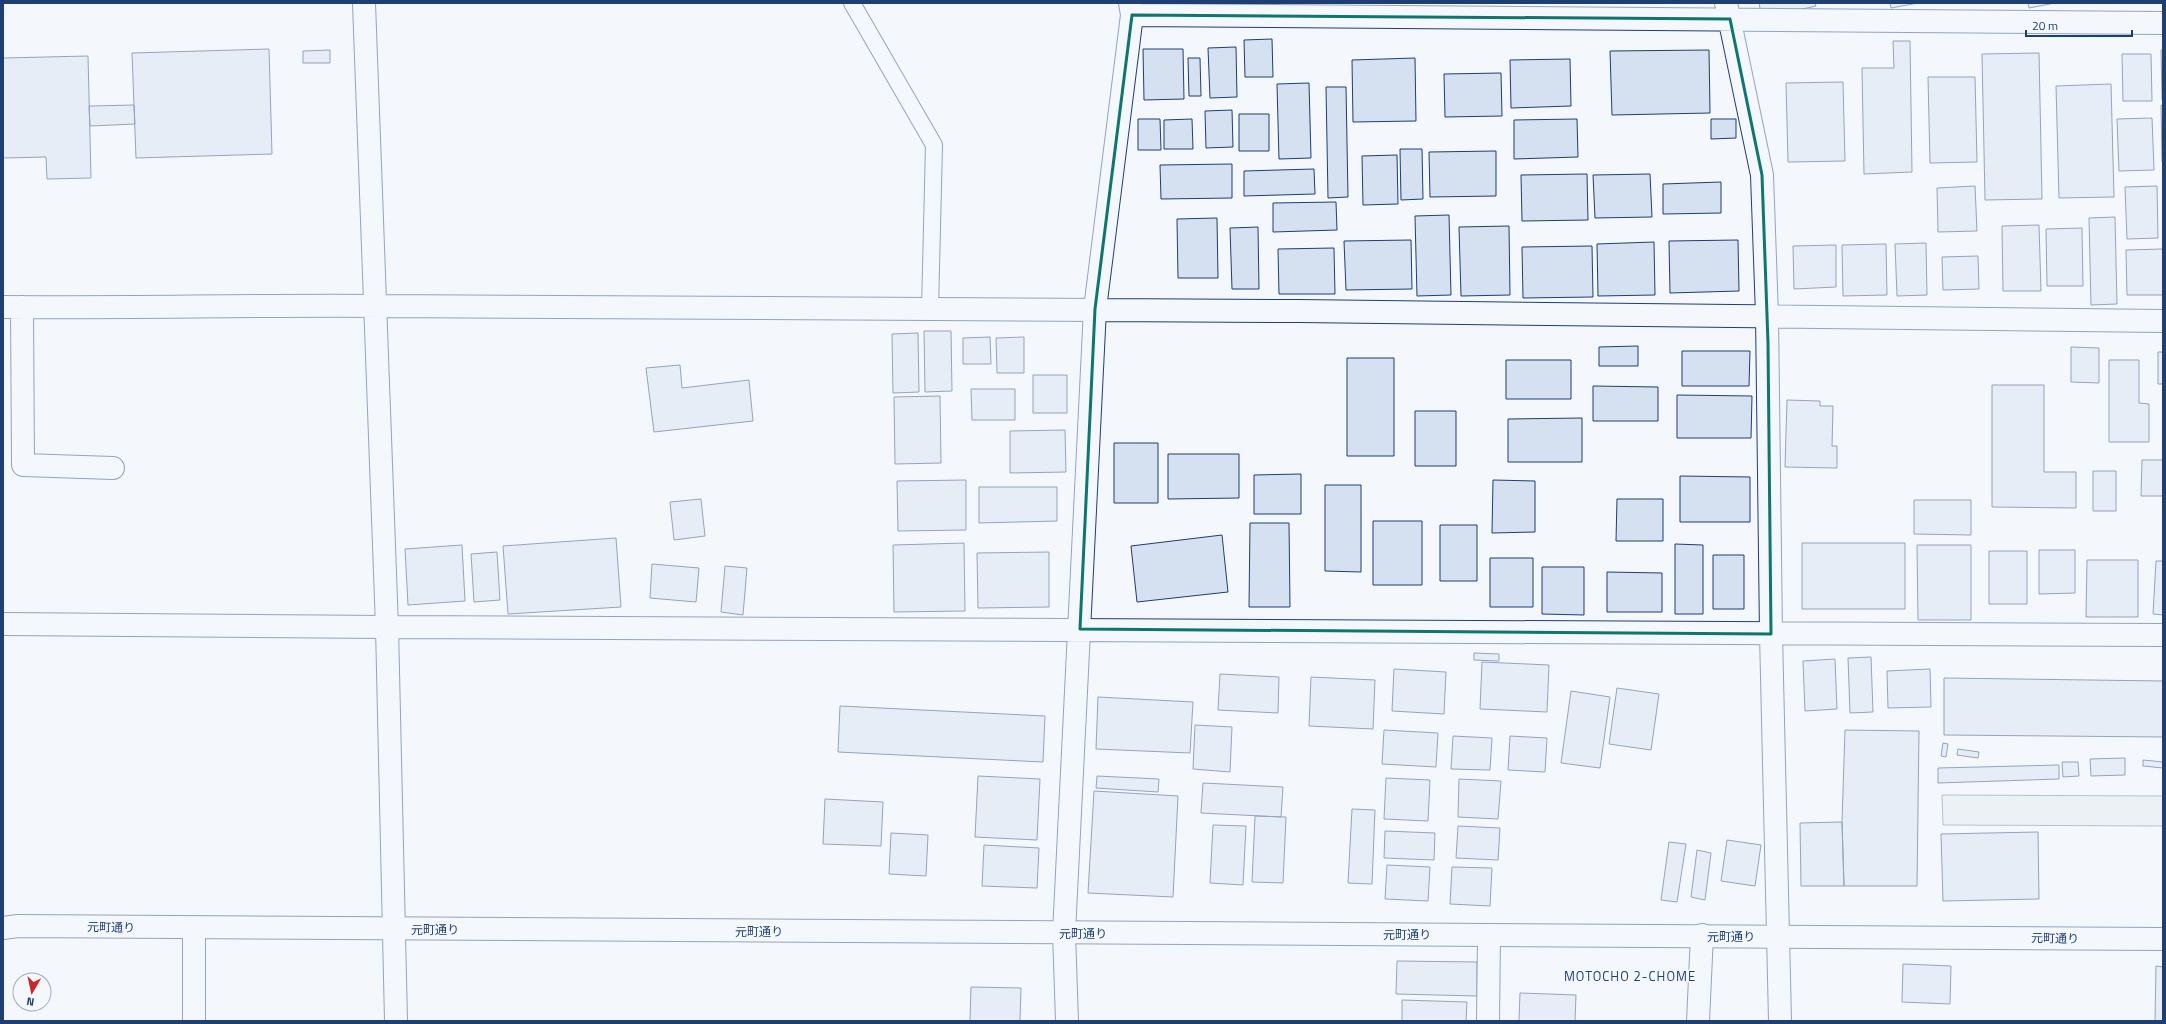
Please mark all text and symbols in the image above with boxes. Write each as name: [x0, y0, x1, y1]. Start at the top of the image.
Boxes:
scale bar: [2026, 12, 2132, 38]
text: 20 m: [2032, 16, 2058, 35]
street label: 元町通り: [87, 917, 135, 937]
street label: 元町通り: [411, 920, 459, 939]
street label: 元町通り: [735, 922, 783, 941]
street label: 元町通り: [1059, 924, 1107, 943]
street label: 元町通り: [1383, 925, 1431, 944]
street label: 元町通り: [1707, 927, 1755, 946]
street label: 元町通り: [2031, 928, 2079, 948]
district label: MOTOCHO 2-CHOME: [1564, 966, 1696, 986]
north arrow: [12, 972, 52, 1012]
text: N: [25, 993, 35, 1010]

